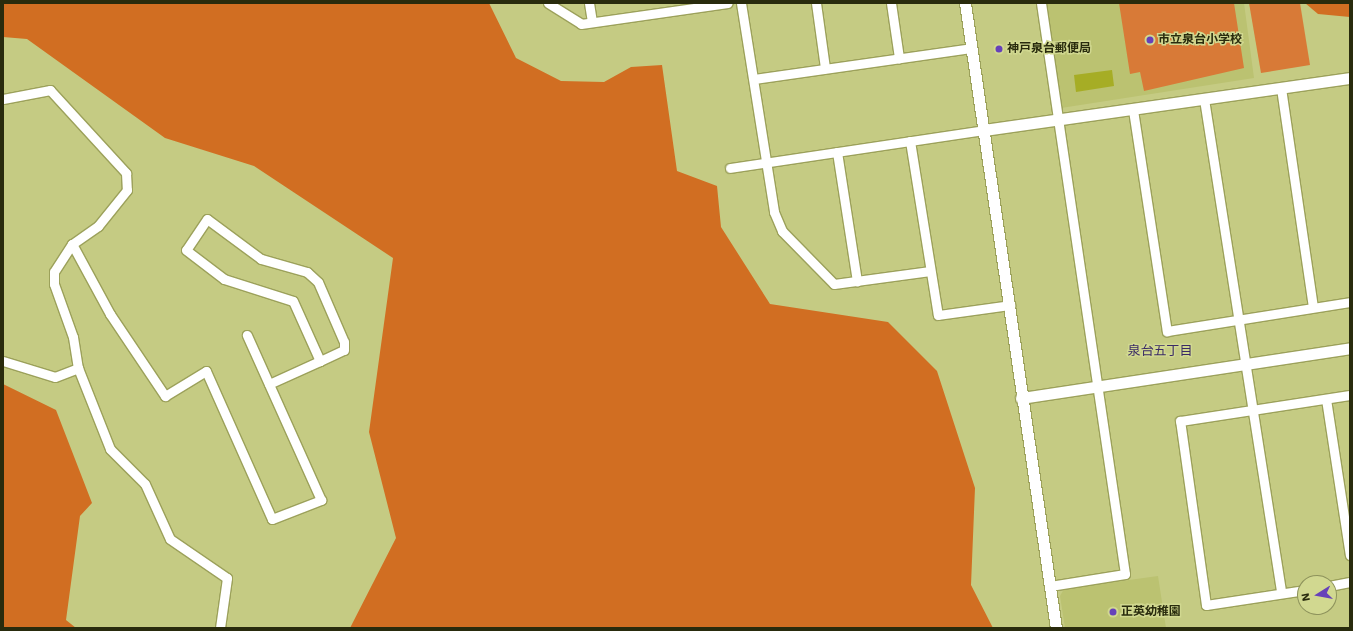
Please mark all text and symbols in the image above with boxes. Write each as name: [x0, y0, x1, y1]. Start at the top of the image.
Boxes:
place label: 市立泉台小学校: [1158, 33, 1242, 47]
marker: 市立泉台小学校: [1145, 35, 1155, 45]
place label: 神戸泉台郵便局: [1007, 42, 1091, 56]
marker: 神戸泉台郵便局: [994, 44, 1004, 54]
district label: 泉台五丁目: [1128, 343, 1192, 359]
north arrow: [1297, 575, 1337, 615]
text: N: [1299, 592, 1313, 602]
place label: 正英幼稚園: [1121, 605, 1181, 619]
marker: 正英幼稚園: [1108, 607, 1118, 617]

